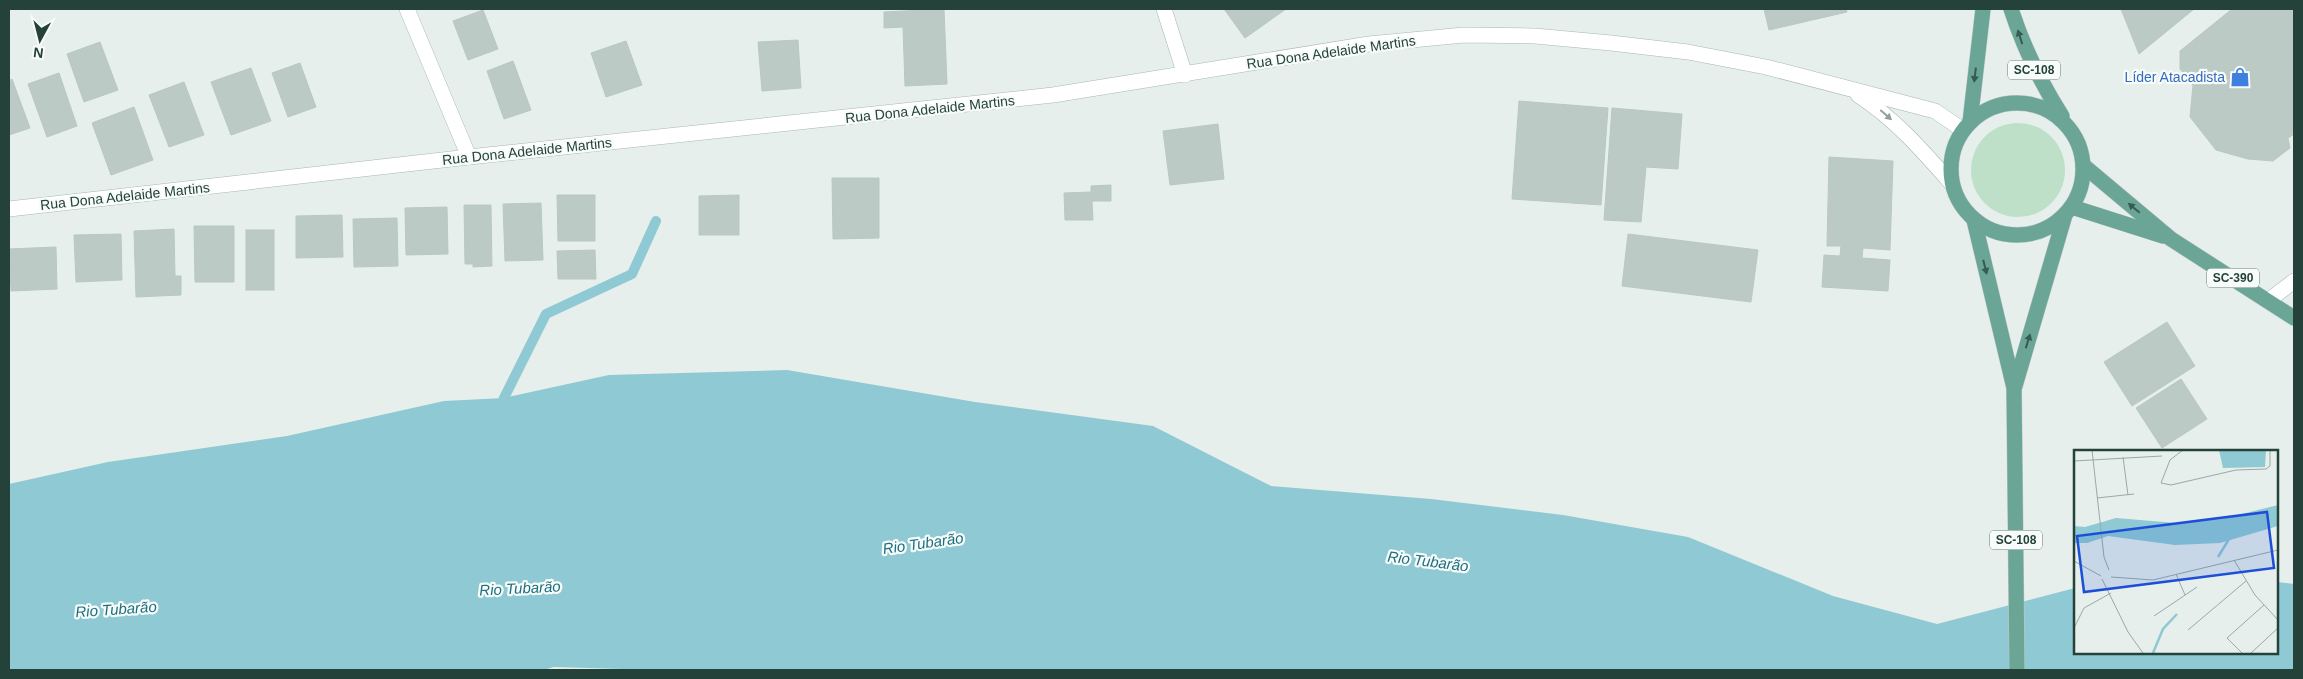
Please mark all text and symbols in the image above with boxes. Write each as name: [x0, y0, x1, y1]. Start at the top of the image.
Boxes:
north arrow: [15, 15, 65, 65]
one-way arrow: [2016, 29, 2024, 44]
street label: Rua Dona Adelaide Martins: [1245, 32, 1417, 72]
text: N: [32, 44, 44, 61]
road number: SC-108: [2008, 60, 2060, 80]
shop icon: Líder Atacadista: [2229, 66, 2251, 88]
one-way arrow: [1971, 67, 1979, 83]
place label: Líder Atacadista: [2125, 69, 2225, 85]
street label: Rua Dona Adelaide Martins: [844, 92, 1016, 126]
one-way arrow: [1880, 109, 1892, 121]
street label: Rua Dona Adelaide Martins: [441, 134, 613, 168]
street label: Rua Dona Adelaide Martins: [39, 179, 211, 213]
one-way arrow: [2128, 202, 2141, 213]
one-way arrow: [1981, 260, 1989, 275]
road number: SC-390: [2207, 268, 2259, 288]
one-way arrow: [2025, 333, 2033, 348]
inset map: [2074, 450, 2278, 654]
water label: Rio Tubarão: [881, 529, 965, 557]
road number: SC-108: [1990, 530, 2042, 550]
water label: Rio Tubarão: [1387, 548, 1469, 574]
water label: Rio Tubarão: [479, 577, 561, 599]
water label: Rio Tubarão: [75, 598, 157, 620]

